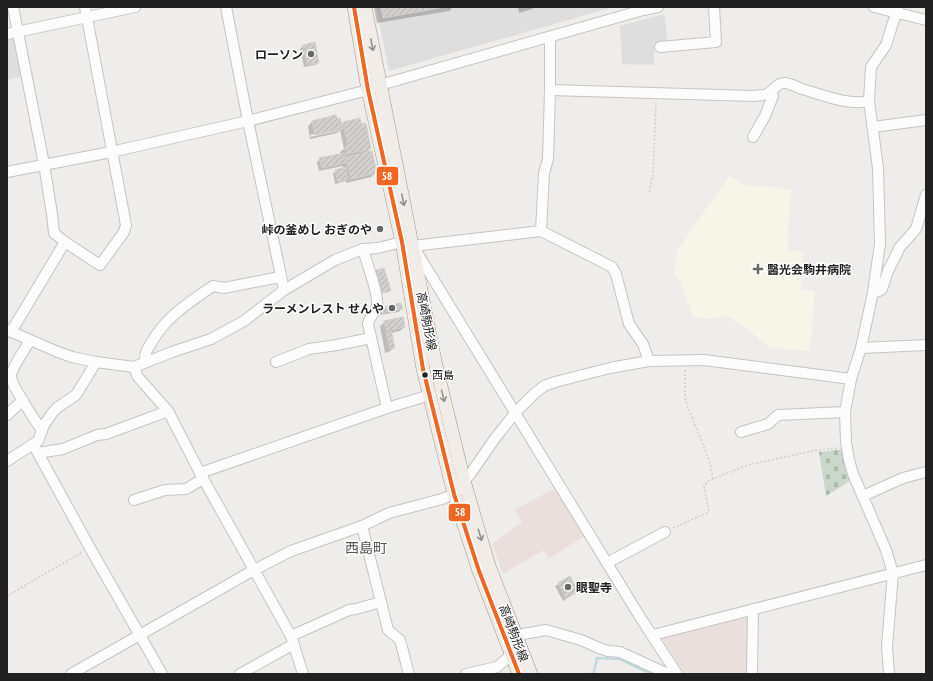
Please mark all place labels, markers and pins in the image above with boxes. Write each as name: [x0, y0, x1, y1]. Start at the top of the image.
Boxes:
place label: ローソン: [255, 47, 303, 62]
marker: ローソン: [306, 49, 316, 59]
place label: 峠の釜めし おぎのや: [262, 222, 372, 237]
marker: 峠の釜めし おぎのや: [375, 224, 385, 234]
place label: 醫光会駒井病院: [767, 262, 851, 277]
marker: 醫光会駒井病院: [752, 263, 764, 275]
place label: ラーメンレスト せんや: [262, 301, 384, 316]
marker: ラーメンレスト せんや: [387, 303, 397, 313]
place label: 西島: [432, 368, 454, 382]
marker: 西島: [420, 370, 430, 380]
place label: 眼聖寺: [576, 580, 612, 595]
marker: 眼聖寺: [563, 582, 573, 592]

